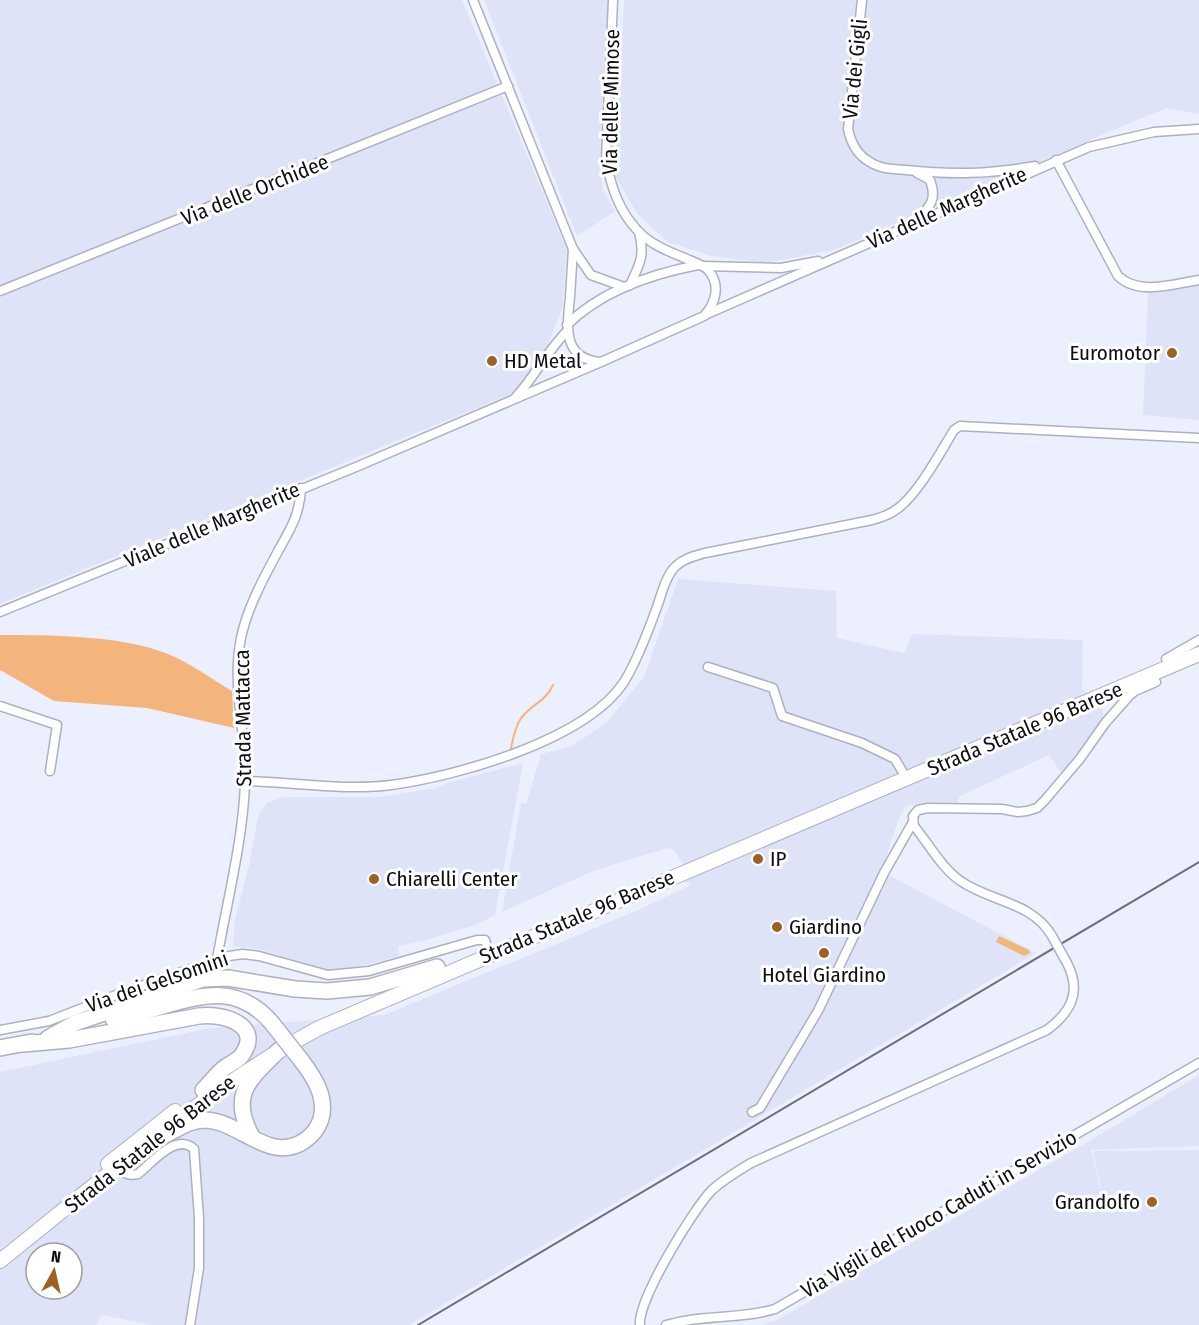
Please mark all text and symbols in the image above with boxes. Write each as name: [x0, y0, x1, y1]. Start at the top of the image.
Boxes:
street label: Via dei Gigli: [837, 17, 873, 121]
street label: Via delle Mimose: [597, 29, 625, 175]
street label: Via delle Orchidee: [178, 149, 332, 231]
street label: Via delle Margherite: [863, 161, 1031, 255]
place label: Euromotor: [1070, 340, 1161, 366]
marker: Euromotor: [1165, 346, 1179, 360]
place label: HD Metal: [504, 348, 582, 374]
marker: HD Metal: [485, 354, 499, 368]
street label: Viale delle Margherite: [120, 476, 304, 574]
street label: Strada Mattacca: [229, 649, 257, 787]
street label: Strada Statale 96 Barese: [923, 676, 1127, 782]
place label: IP: [770, 846, 787, 872]
marker: IP: [751, 852, 765, 866]
street label: Strada Statale 96 Barese: [475, 864, 679, 970]
place label: Chiarelli Center: [386, 866, 518, 892]
marker: Chiarelli Center: [367, 872, 381, 886]
place label: Giardino: [789, 914, 862, 940]
marker: Giardino: [770, 920, 784, 934]
street label: Via dei Gelsomini: [82, 945, 232, 1019]
marker: Hotel Giardino: [817, 946, 831, 960]
place label: Hotel Giardino: [762, 962, 886, 988]
street label: Strada Statale 96 Barese: [59, 1069, 241, 1219]
street label: Via Vigili del Fuoco Caduti in Servizio: [797, 1124, 1081, 1304]
place label: Grandolfo: [1055, 1189, 1140, 1215]
marker: Grandolfo: [1145, 1195, 1159, 1209]
north arrow: [24, 1241, 84, 1301]
text: N: [50, 1247, 62, 1267]

